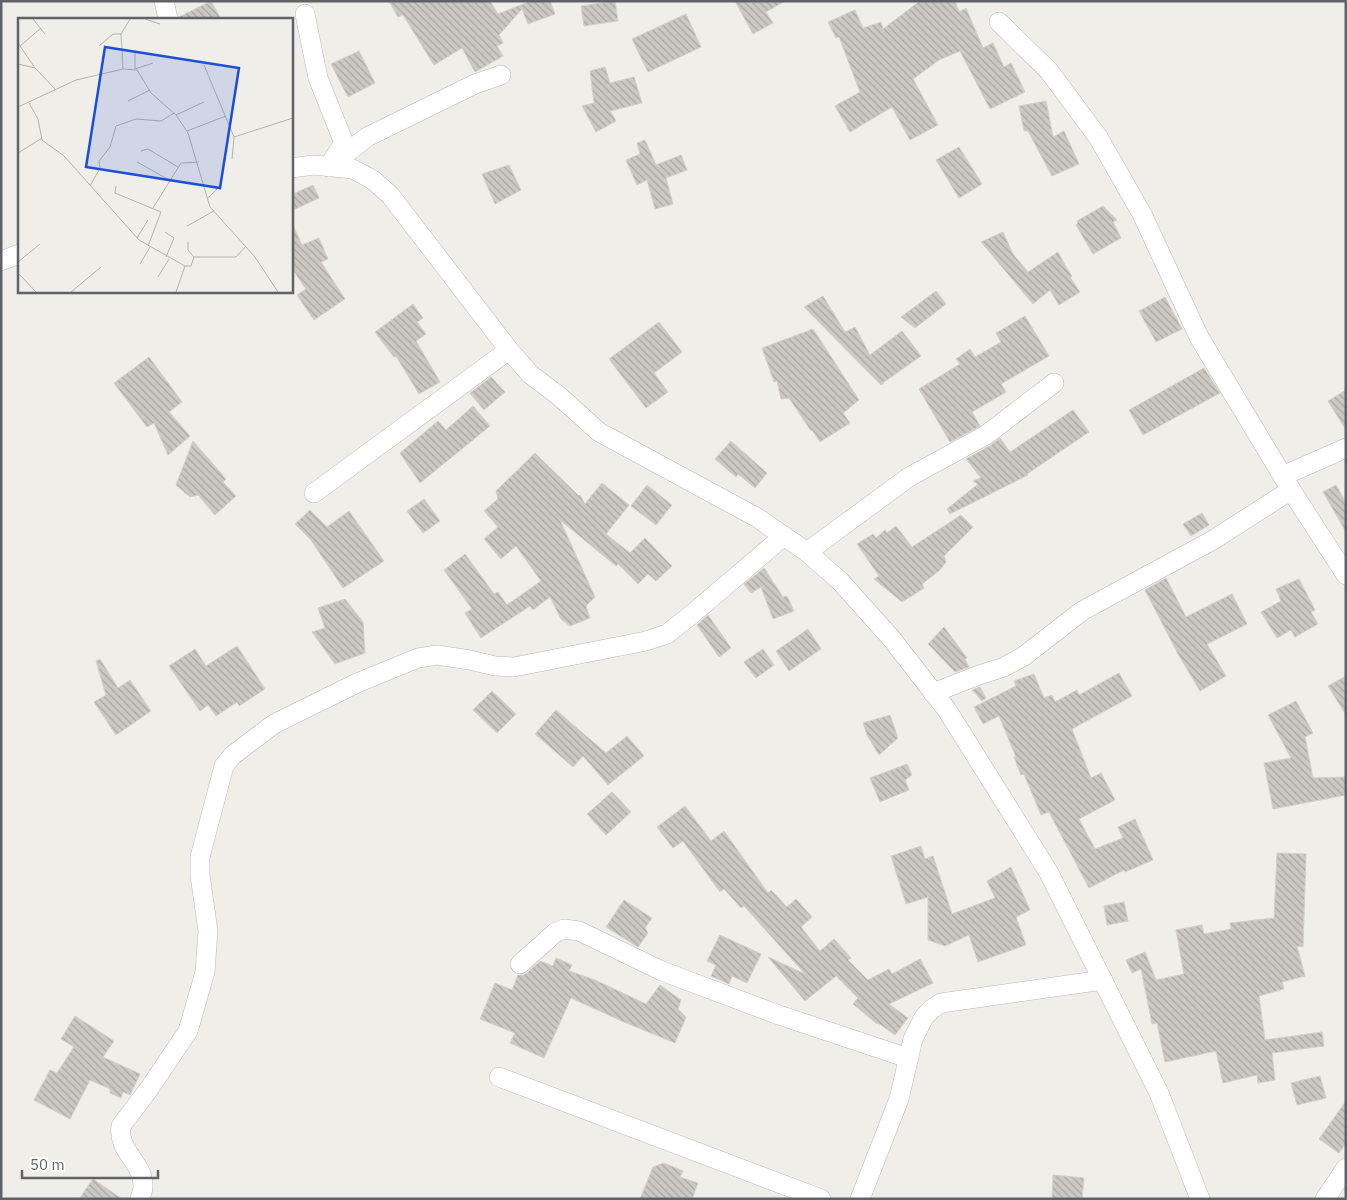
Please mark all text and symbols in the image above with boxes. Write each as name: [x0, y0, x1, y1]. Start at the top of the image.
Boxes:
inset map: [18, 18, 292, 292]
scale bar: [22, 1148, 159, 1180]
text: 50 m: [30, 1155, 65, 1174]

